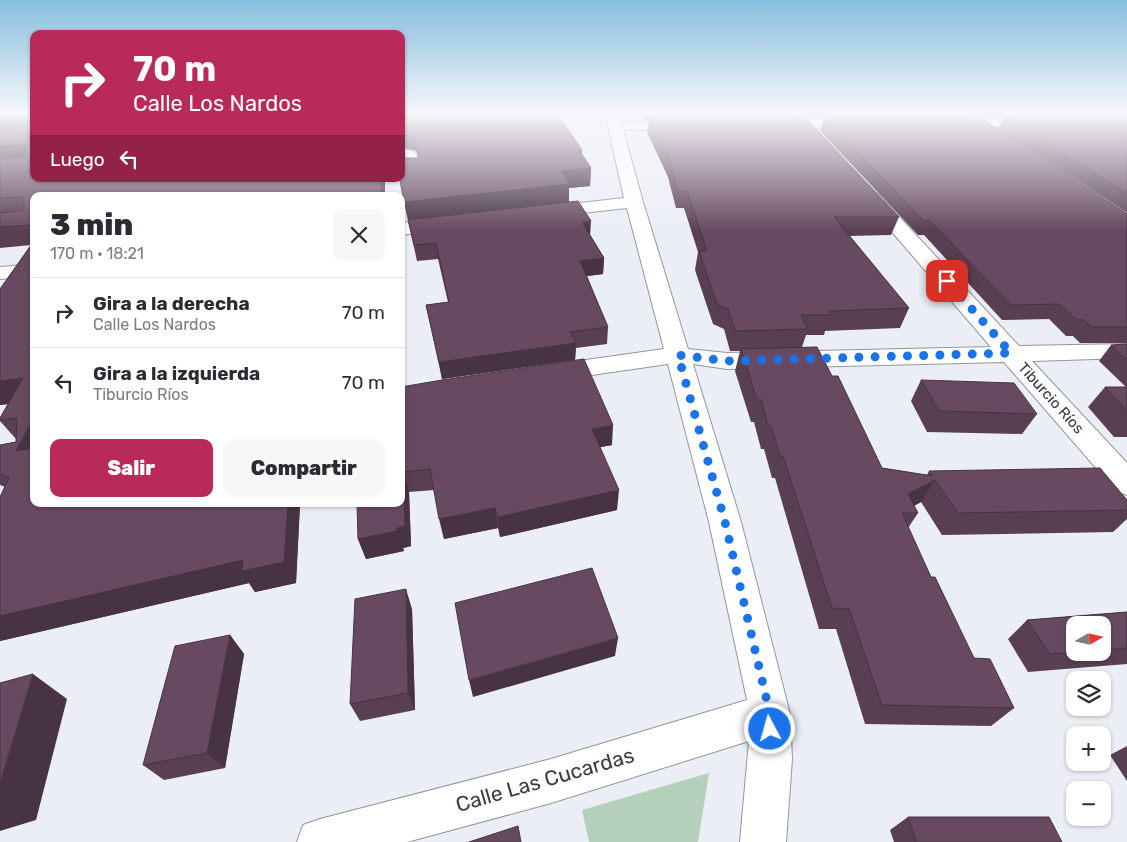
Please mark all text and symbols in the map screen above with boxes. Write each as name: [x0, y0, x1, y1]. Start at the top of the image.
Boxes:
text: 70 m: [133, 48, 216, 90]
icon: right: [50, 50, 115, 115]
text: Calle Los Nardos: [133, 90, 302, 117]
icon: left: [115, 145, 143, 173]
text: Luego: [50, 148, 105, 171]
text: 3 min: [50, 207, 133, 243]
button: close: [333, 209, 385, 261]
text: 170 m · 18:21: [50, 244, 144, 263]
pin: [926, 260, 968, 302]
icon: arrive: [933, 267, 961, 295]
text: Gira a la derecha: [93, 292, 250, 315]
icon: right: [50, 299, 78, 327]
text: 70 m: [342, 301, 385, 324]
text: Calle Los Nardos: [93, 315, 216, 334]
street label: Tiburcio Ríos: [1014, 359, 1088, 438]
text: Gira a la izquierda: [93, 362, 260, 385]
icon: left: [50, 369, 78, 397]
text: 70 m: [342, 371, 385, 394]
text: Tiburcio Ríos: [93, 385, 189, 404]
button: Salir: [50, 439, 213, 497]
button: Compartir: [223, 439, 385, 497]
north arrow: [1066, 616, 1111, 661]
map controls: [1066, 616, 1111, 826]
button: layers: [1066, 671, 1111, 716]
position arrow: [743, 702, 795, 754]
button: +: [1066, 726, 1111, 771]
street label: Calle Las Cucardas: [453, 742, 637, 817]
button: −: [1066, 781, 1111, 826]

